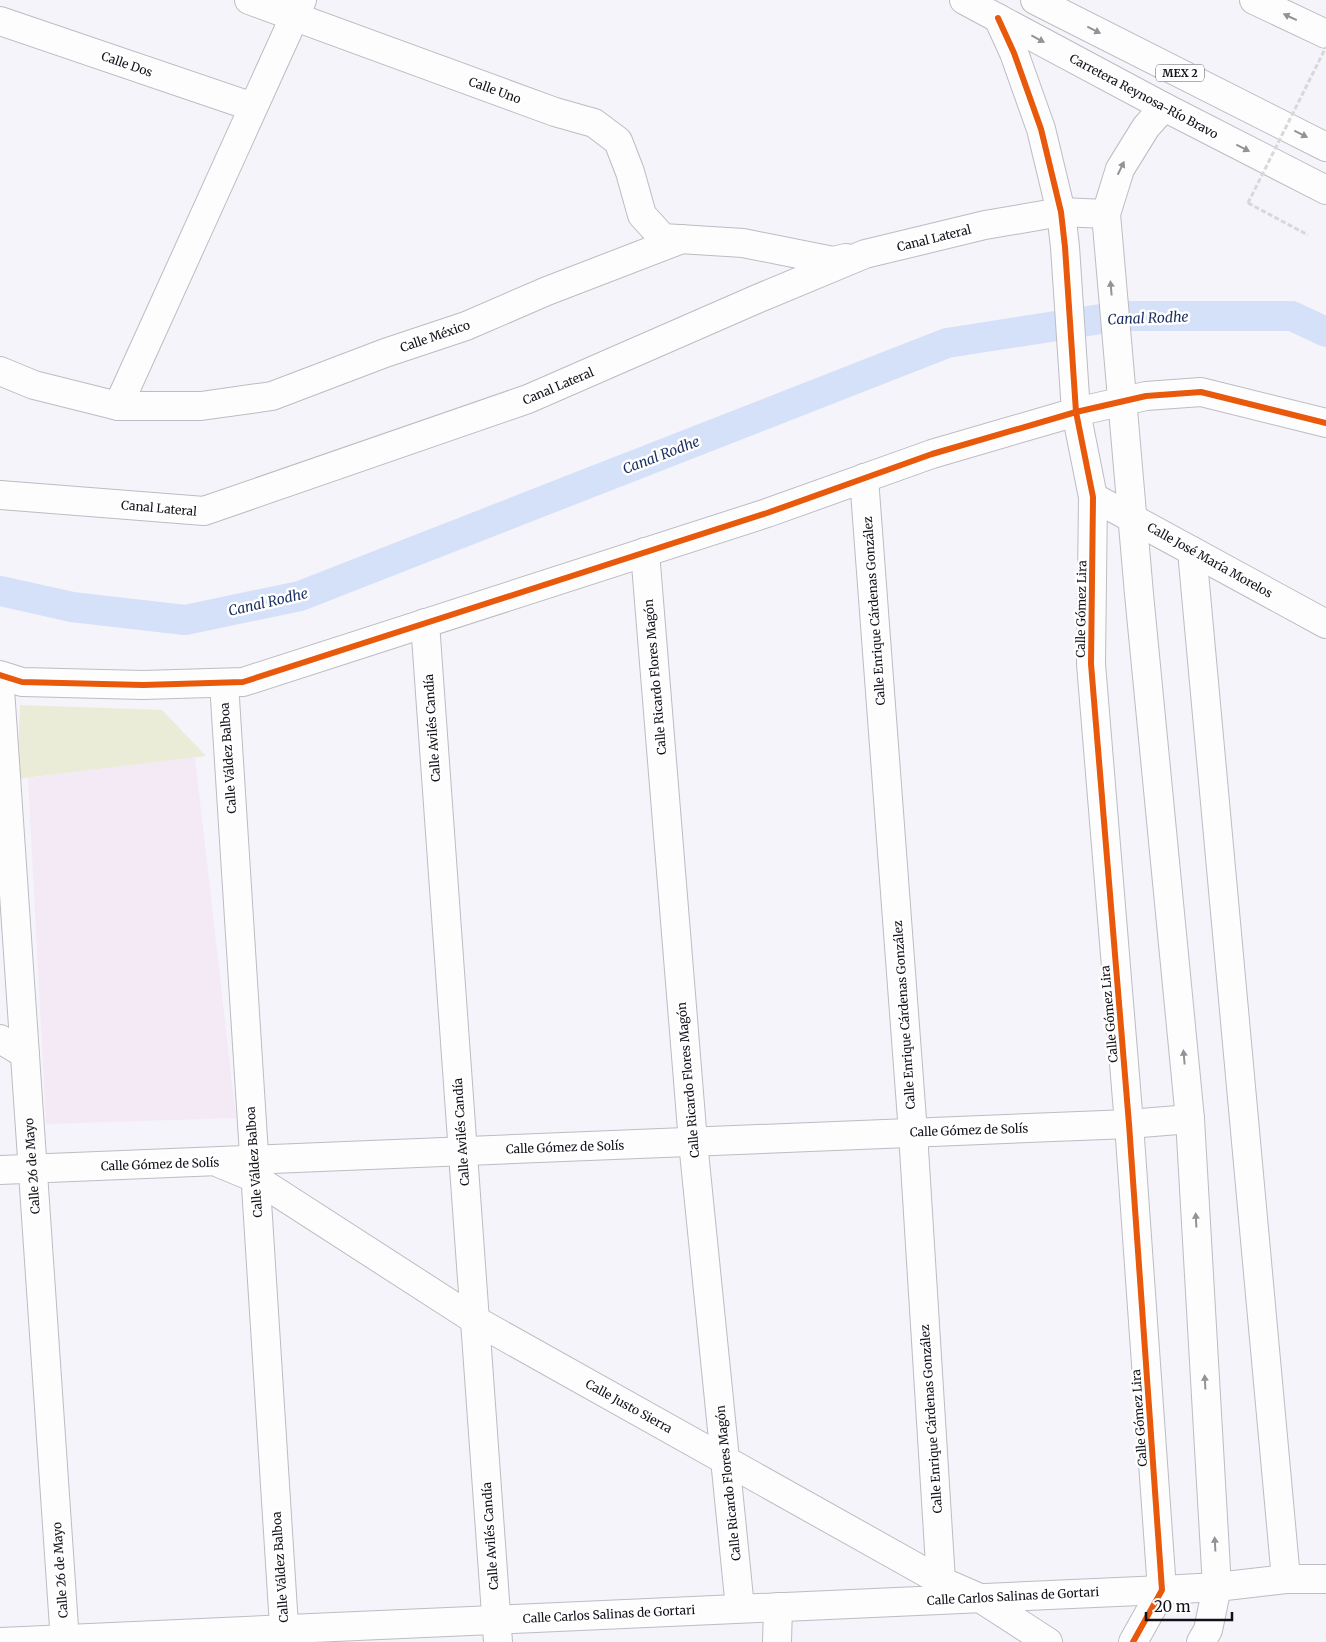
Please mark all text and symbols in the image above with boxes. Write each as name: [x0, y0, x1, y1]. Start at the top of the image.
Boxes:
one-way arrow: [1283, 13, 1297, 21]
one-way arrow: [1087, 26, 1101, 34]
one-way arrow: [1030, 35, 1045, 43]
street label: Calle Dos: [99, 48, 155, 80]
street label: Carretera Reynosa-Río Bravo: [1067, 50, 1221, 142]
road number: MEX 2: [1156, 64, 1204, 82]
street label: Calle Uno: [467, 74, 523, 106]
one-way arrow: [1294, 130, 1309, 138]
one-way arrow: [1236, 144, 1251, 152]
one-way arrow: [1118, 161, 1126, 175]
street label: Canal Lateral: [895, 221, 973, 254]
one-way arrow: [1107, 280, 1115, 296]
water label: Canal Rodhe: [1107, 308, 1189, 328]
street label: Calle México: [398, 317, 472, 355]
street label: Canal Lateral: [520, 364, 596, 408]
water label: Canal Rodhe: [620, 432, 702, 478]
street label: Canal Lateral: [121, 497, 198, 519]
street label: Calle Enrique Cárdenas González: [860, 516, 888, 706]
street label: Calle José María Morelos: [1145, 519, 1275, 601]
street label: Calle Gómez Lira: [1073, 560, 1089, 658]
water label: Canal Rodhe: [226, 584, 310, 620]
street label: Calle Ricardo Flores Magón: [641, 598, 669, 756]
street label: Calle Avilés Candía: [421, 673, 443, 782]
street label: Calle Váldez Balboa: [217, 701, 239, 814]
street label: Calle Enrique Cárdenas González: [890, 920, 918, 1110]
street label: Calle Gómez Lira: [1097, 964, 1121, 1063]
street label: Calle Ricardo Flores Magón: [674, 1001, 702, 1159]
one-way arrow: [1180, 1049, 1188, 1065]
street label: Calle Avilés Candía: [450, 1077, 472, 1186]
street label: Calle Váldez Balboa: [243, 1105, 265, 1218]
street label: Calle 26 de Mayo: [21, 1117, 43, 1215]
street label: Calle Gómez de Solís: [909, 1120, 1029, 1140]
street label: Calle Gómez de Solís: [505, 1137, 625, 1157]
street label: Calle Gómez de Solís: [100, 1154, 220, 1174]
one-way arrow: [1191, 1211, 1199, 1227]
street label: Calle Enrique Cárdenas González: [917, 1324, 945, 1514]
street label: Calle Gómez Lira: [1128, 1368, 1150, 1467]
one-way arrow: [1201, 1373, 1209, 1389]
street label: Calle Justo Sierra: [583, 1376, 675, 1436]
street label: Calle Ricardo Flores Magón: [712, 1404, 744, 1562]
street label: Calle Avilés Candía: [479, 1481, 501, 1590]
street label: Calle Váldez Balboa: [269, 1510, 291, 1623]
street label: Calle 26 de Mayo: [49, 1521, 71, 1619]
one-way arrow: [1210, 1536, 1218, 1552]
street label: Calle Carlos Salinas de Gortari: [926, 1584, 1100, 1608]
scale bar: [1146, 1590, 1232, 1622]
text: 20 m: [1154, 1597, 1191, 1616]
street label: Calle Carlos Salinas de Gortari: [522, 1602, 696, 1626]

